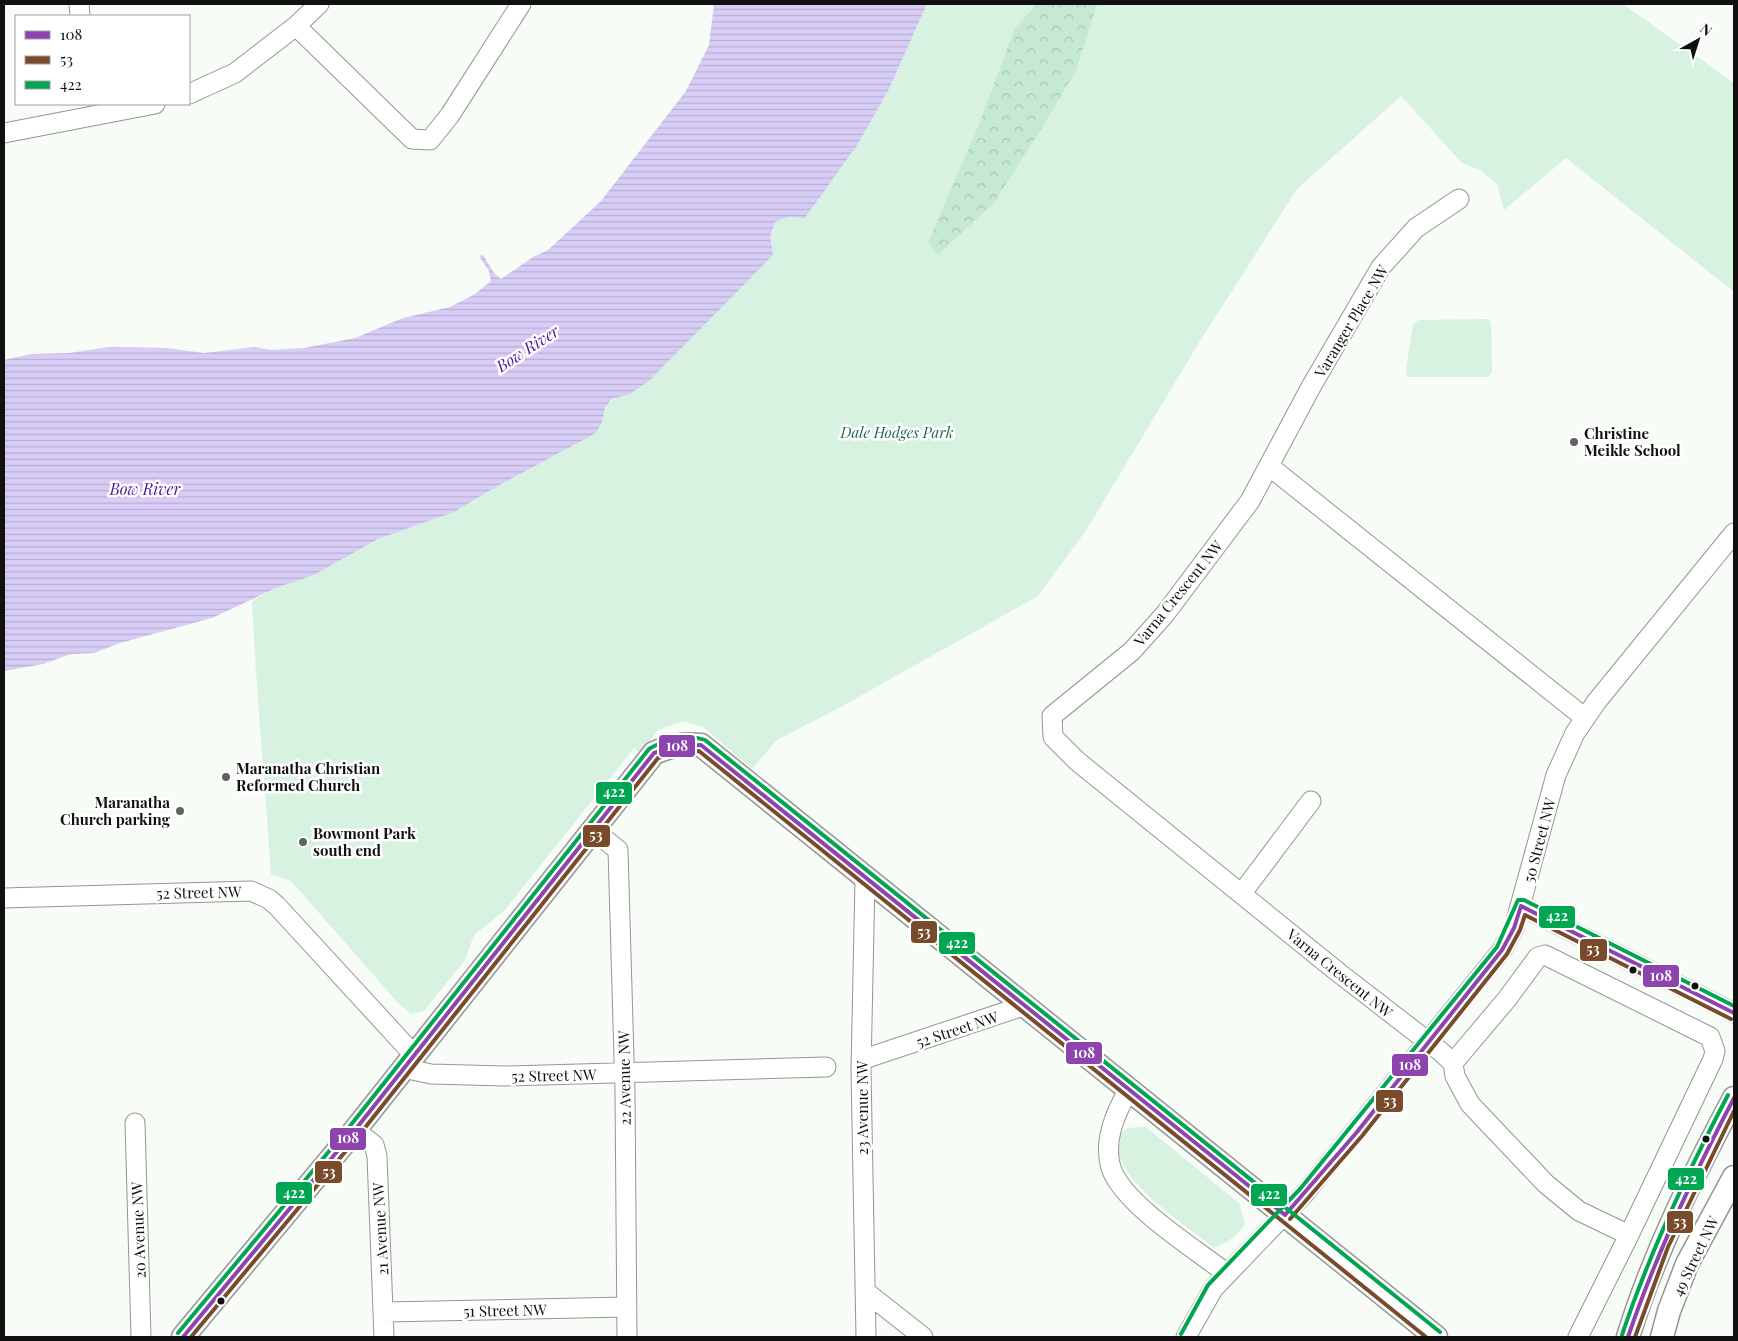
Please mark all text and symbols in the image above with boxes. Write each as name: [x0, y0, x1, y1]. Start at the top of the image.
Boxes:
legend: [15, 15, 190, 105]
north arrow: [1673, 15, 1723, 65]
text: N: [1697, 19, 1716, 40]
text: 108: [60, 24, 83, 44]
text: 53: [60, 49, 73, 69]
text: 422: [60, 74, 82, 94]
street label: Varanger Place NW: [1309, 261, 1393, 382]
water label: Bow River: [491, 319, 563, 377]
park label: Dale Hodges Park: [840, 422, 954, 442]
place label: Christine Meikle School: [1584, 423, 1681, 460]
marker: Christine Meikle School: [1568, 436, 1580, 448]
water label: Bow River: [109, 478, 181, 499]
street label: Varna Crescent NW: [1129, 536, 1227, 651]
line badge: 108: [658, 734, 696, 758]
text: 108: [666, 736, 688, 755]
place label: Maranatha Christian Reformed Church: [236, 758, 381, 795]
marker: Maranatha Christian Reformed Church: [220, 771, 232, 783]
line badge: 422: [595, 781, 633, 805]
text: 422: [603, 782, 625, 801]
place label: Maranatha Church parking: [60, 792, 171, 829]
street label: 50 Street NW: [1518, 795, 1560, 885]
marker: Maranatha Church parking: [174, 805, 186, 817]
place label: Bowmont Park south end: [313, 823, 416, 860]
line badge: 53: [582, 824, 611, 848]
text: 53: [589, 825, 603, 844]
marker: Bowmont Park south end: [297, 836, 309, 848]
street label: 52 Street NW: [156, 881, 242, 903]
line badge: 422: [1538, 905, 1576, 929]
text: 422: [1546, 906, 1568, 925]
line badge: 53: [910, 920, 938, 944]
text: 53: [917, 922, 931, 941]
street label: Varna Crescent NW: [1282, 924, 1397, 1022]
line badge: 422: [938, 931, 976, 955]
text: 422: [946, 933, 968, 952]
line badge: 53: [1579, 938, 1608, 962]
text: 53: [1586, 939, 1600, 958]
line badge: 108: [1642, 964, 1680, 988]
unlabelled marker: [1628, 965, 1638, 975]
text: 108: [1650, 966, 1672, 985]
unlabelled marker: [1690, 981, 1700, 991]
street label: 52 Street NW: [913, 1006, 1001, 1052]
street label: 22 Avenue NW: [613, 1030, 635, 1126]
line badge: 108: [1065, 1041, 1103, 1065]
text: 108: [1073, 1043, 1095, 1062]
line badge: 108: [1391, 1053, 1429, 1077]
text: 108: [1399, 1055, 1421, 1074]
street label: 23 Avenue NW: [852, 1060, 872, 1155]
street label: 52 Street NW: [511, 1064, 597, 1086]
line badge: 53: [1375, 1089, 1404, 1113]
text: 53: [1383, 1091, 1397, 1110]
line badge: 108: [329, 1127, 367, 1151]
text: 108: [337, 1128, 359, 1147]
unlabelled marker: [1701, 1134, 1711, 1144]
line badge: 53: [314, 1160, 343, 1184]
text: 53: [322, 1162, 336, 1181]
line badge: 422: [1667, 1167, 1705, 1191]
text: 422: [1675, 1169, 1697, 1188]
street label: 20 Avenue NW: [126, 1181, 150, 1279]
line badge: 422: [275, 1181, 313, 1205]
street label: 21 Avenue NW: [368, 1181, 392, 1276]
text: 422: [283, 1183, 305, 1202]
line badge: 422: [1250, 1183, 1288, 1207]
text: 422: [1258, 1184, 1280, 1203]
line badge: 53: [1666, 1210, 1694, 1234]
street label: 49 Street NW: [1667, 1212, 1723, 1299]
text: 53: [1673, 1212, 1687, 1231]
unlabelled marker: [216, 1296, 226, 1306]
street label: 51 Street NW: [463, 1299, 547, 1321]

